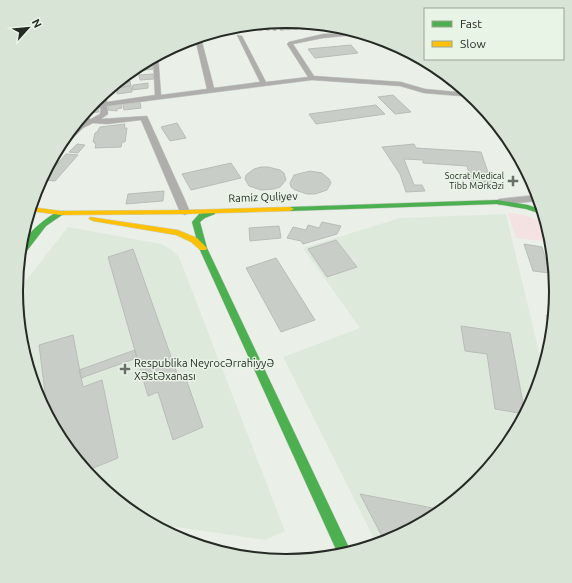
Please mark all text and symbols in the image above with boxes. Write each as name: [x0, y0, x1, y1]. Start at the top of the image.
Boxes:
north arrow: [8, 8, 48, 48]
legend: [424, 8, 564, 60]
text: N: [30, 17, 44, 30]
text: Fast: [460, 17, 482, 30]
text: Slow: [460, 37, 486, 50]
place label: Socrat Medical Tibb Mərkəzi: [445, 171, 505, 191]
marker: Socrat Medical Tibb Mərkəzi: [507, 175, 519, 187]
street label: Ramiz Quliyev: [228, 190, 298, 204]
place label: Respublika Neyrocərrahiyyə Xəstəxanası: [134, 357, 274, 382]
marker: Respublika Neyrocərrahiyyə Xəstəxanası: [119, 363, 131, 375]

